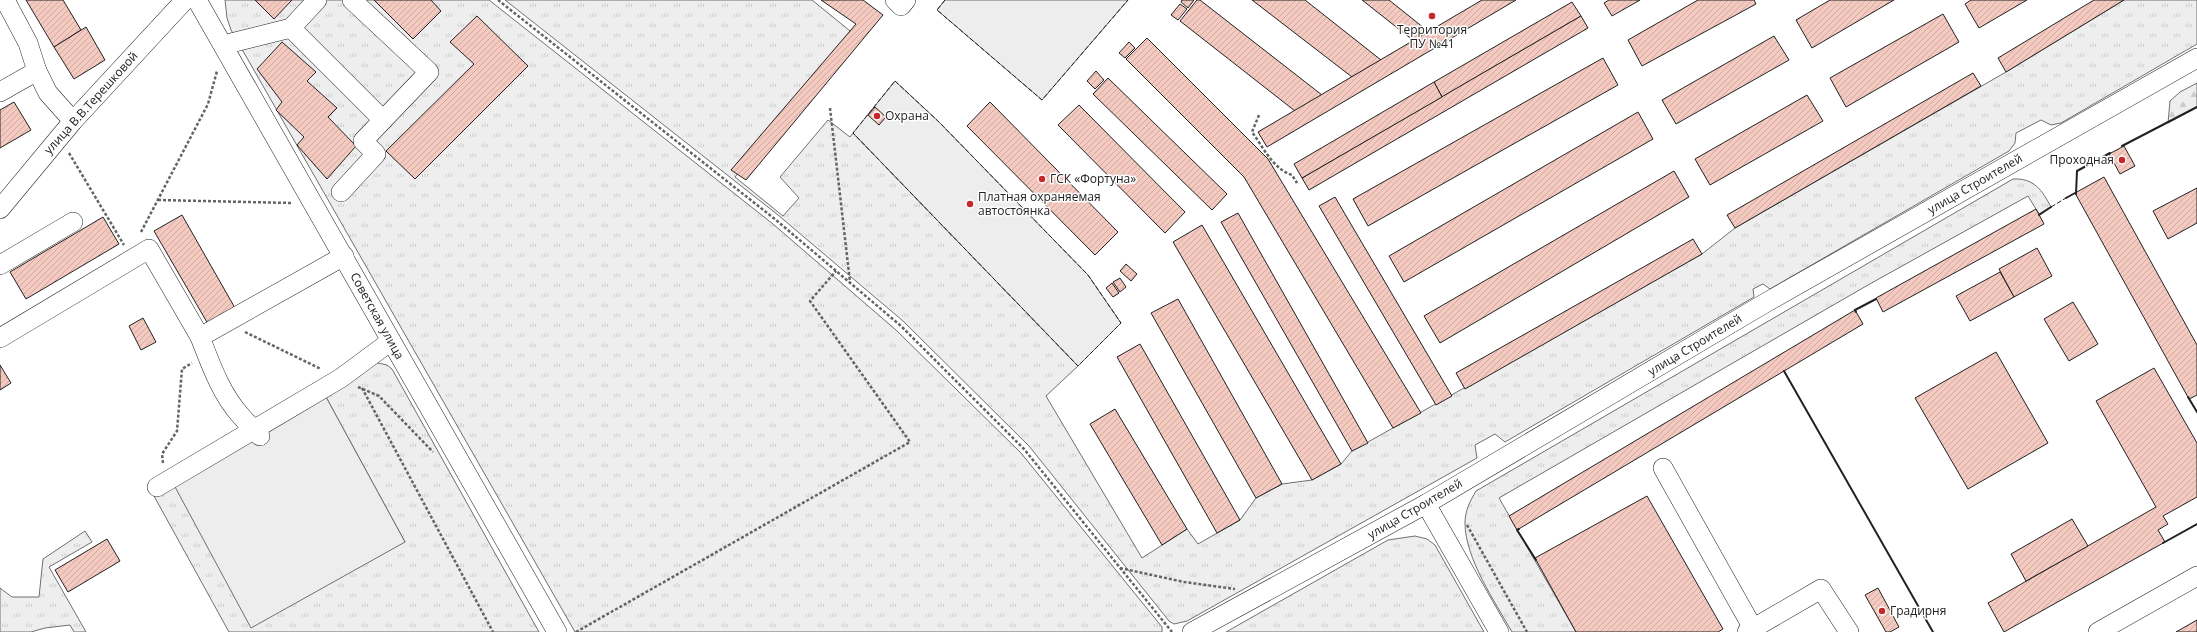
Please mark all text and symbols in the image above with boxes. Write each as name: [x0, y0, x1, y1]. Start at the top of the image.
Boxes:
marker: Территория ПУ №41: [1427, 11, 1437, 21]
place label: Территория ПУ №41: [1397, 21, 1467, 52]
street label: улица В.В.Терешковой: [40, 48, 141, 158]
place label: Охрана: [885, 107, 929, 124]
marker: Охрана: [872, 111, 882, 121]
street label: улица Строителей: [1924, 149, 2025, 218]
place label: Проходная: [2049, 151, 2114, 168]
marker: Проходная: [2117, 155, 2127, 165]
place label: ГСК «Фортуна»: [1050, 170, 1136, 187]
marker: ГСК «Фортуна»: [1037, 174, 1047, 184]
place label: Платная охраняемая автостоянка: [978, 188, 1101, 219]
marker: Платная охраняемая автостоянка: [965, 199, 975, 209]
street label: Советская улица: [346, 269, 408, 362]
street label: улица Строителей: [1645, 310, 1745, 379]
street label: улица Строителей: [1364, 474, 1465, 543]
place label: Градирня: [1890, 602, 1946, 619]
marker: Градирня: [1877, 606, 1887, 616]

